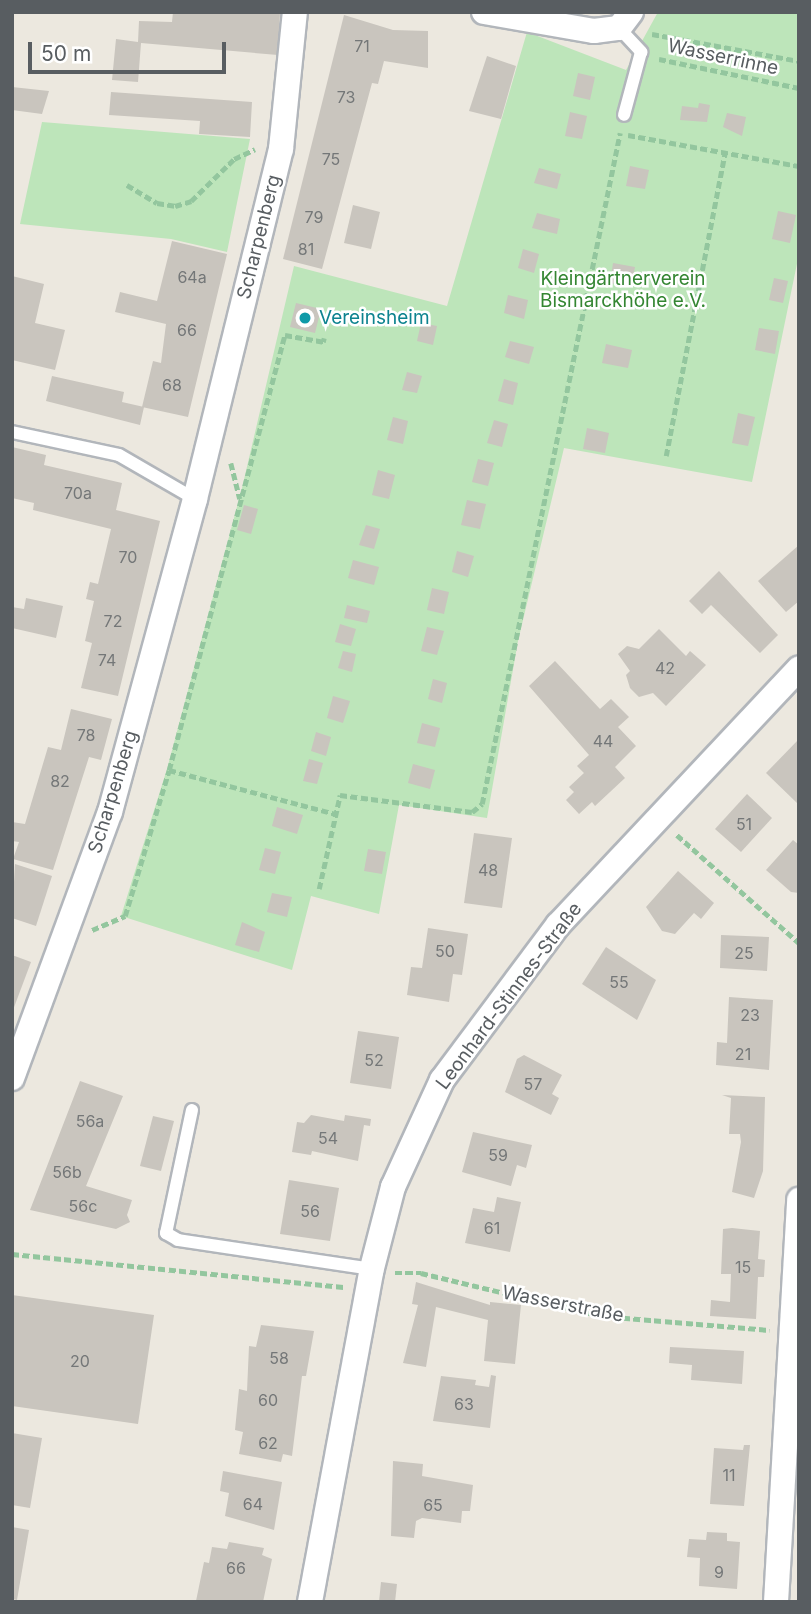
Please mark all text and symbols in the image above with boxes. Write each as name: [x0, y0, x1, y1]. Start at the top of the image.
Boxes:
scale bar: [32, 28, 229, 72]
street label: Wasserrinne: [666, 34, 780, 80]
house number: 71: [354, 36, 370, 56]
text: 50 m: [41, 41, 91, 66]
house number: 73: [337, 87, 355, 107]
house number: 75: [322, 149, 340, 169]
street label: Scharpenberg: [233, 172, 285, 302]
house number: 79: [305, 207, 323, 227]
house number: 81: [298, 239, 314, 259]
house number: 64a: [177, 267, 207, 287]
park label: Kleingärtnerverein Bismarckhöhe e.V.: [540, 268, 706, 312]
place label: Vereinsheim: [319, 307, 430, 329]
marker: Vereinsheim: [297, 310, 313, 326]
house number: 66: [177, 320, 197, 340]
house number: 68: [162, 375, 182, 395]
house number: 70a: [64, 483, 92, 503]
house number: 70: [119, 547, 137, 567]
house number: 72: [104, 611, 122, 631]
house number: 74: [98, 650, 116, 670]
house number: 42: [655, 658, 675, 678]
house number: 78: [77, 725, 95, 745]
street label: Scharpenberg: [83, 728, 143, 856]
house number: 44: [593, 731, 613, 751]
house number: 82: [50, 771, 70, 791]
house number: 51: [736, 814, 752, 834]
house number: 48: [478, 860, 498, 880]
street label: Leonhard-Stinnes-Straße: [431, 898, 587, 1094]
house number: 50: [435, 941, 455, 961]
house number: 25: [734, 943, 754, 963]
house number: 55: [609, 972, 629, 992]
house number: 23: [740, 1005, 760, 1025]
house number: 21: [735, 1044, 751, 1064]
house number: 52: [364, 1050, 384, 1070]
house number: 57: [524, 1074, 542, 1094]
house number: 56a: [76, 1111, 104, 1131]
house number: 54: [318, 1128, 338, 1148]
house number: 59: [488, 1145, 508, 1165]
house number: 56b: [52, 1162, 82, 1182]
house number: 56c: [69, 1196, 97, 1216]
house number: 56: [300, 1201, 320, 1221]
house number: 61: [484, 1218, 500, 1238]
house number: 15: [735, 1257, 751, 1277]
street label: Wasserstraße: [500, 1281, 626, 1327]
house number: 58: [269, 1348, 289, 1368]
house number: 20: [70, 1351, 90, 1371]
house number: 60: [258, 1390, 278, 1410]
house number: 63: [454, 1394, 474, 1414]
house number: 62: [258, 1433, 278, 1453]
house number: 11: [722, 1465, 736, 1485]
house number: 64: [243, 1494, 263, 1514]
house number: 65: [423, 1495, 443, 1515]
house number: 66: [226, 1558, 246, 1578]
house number: 9: [714, 1562, 724, 1582]

